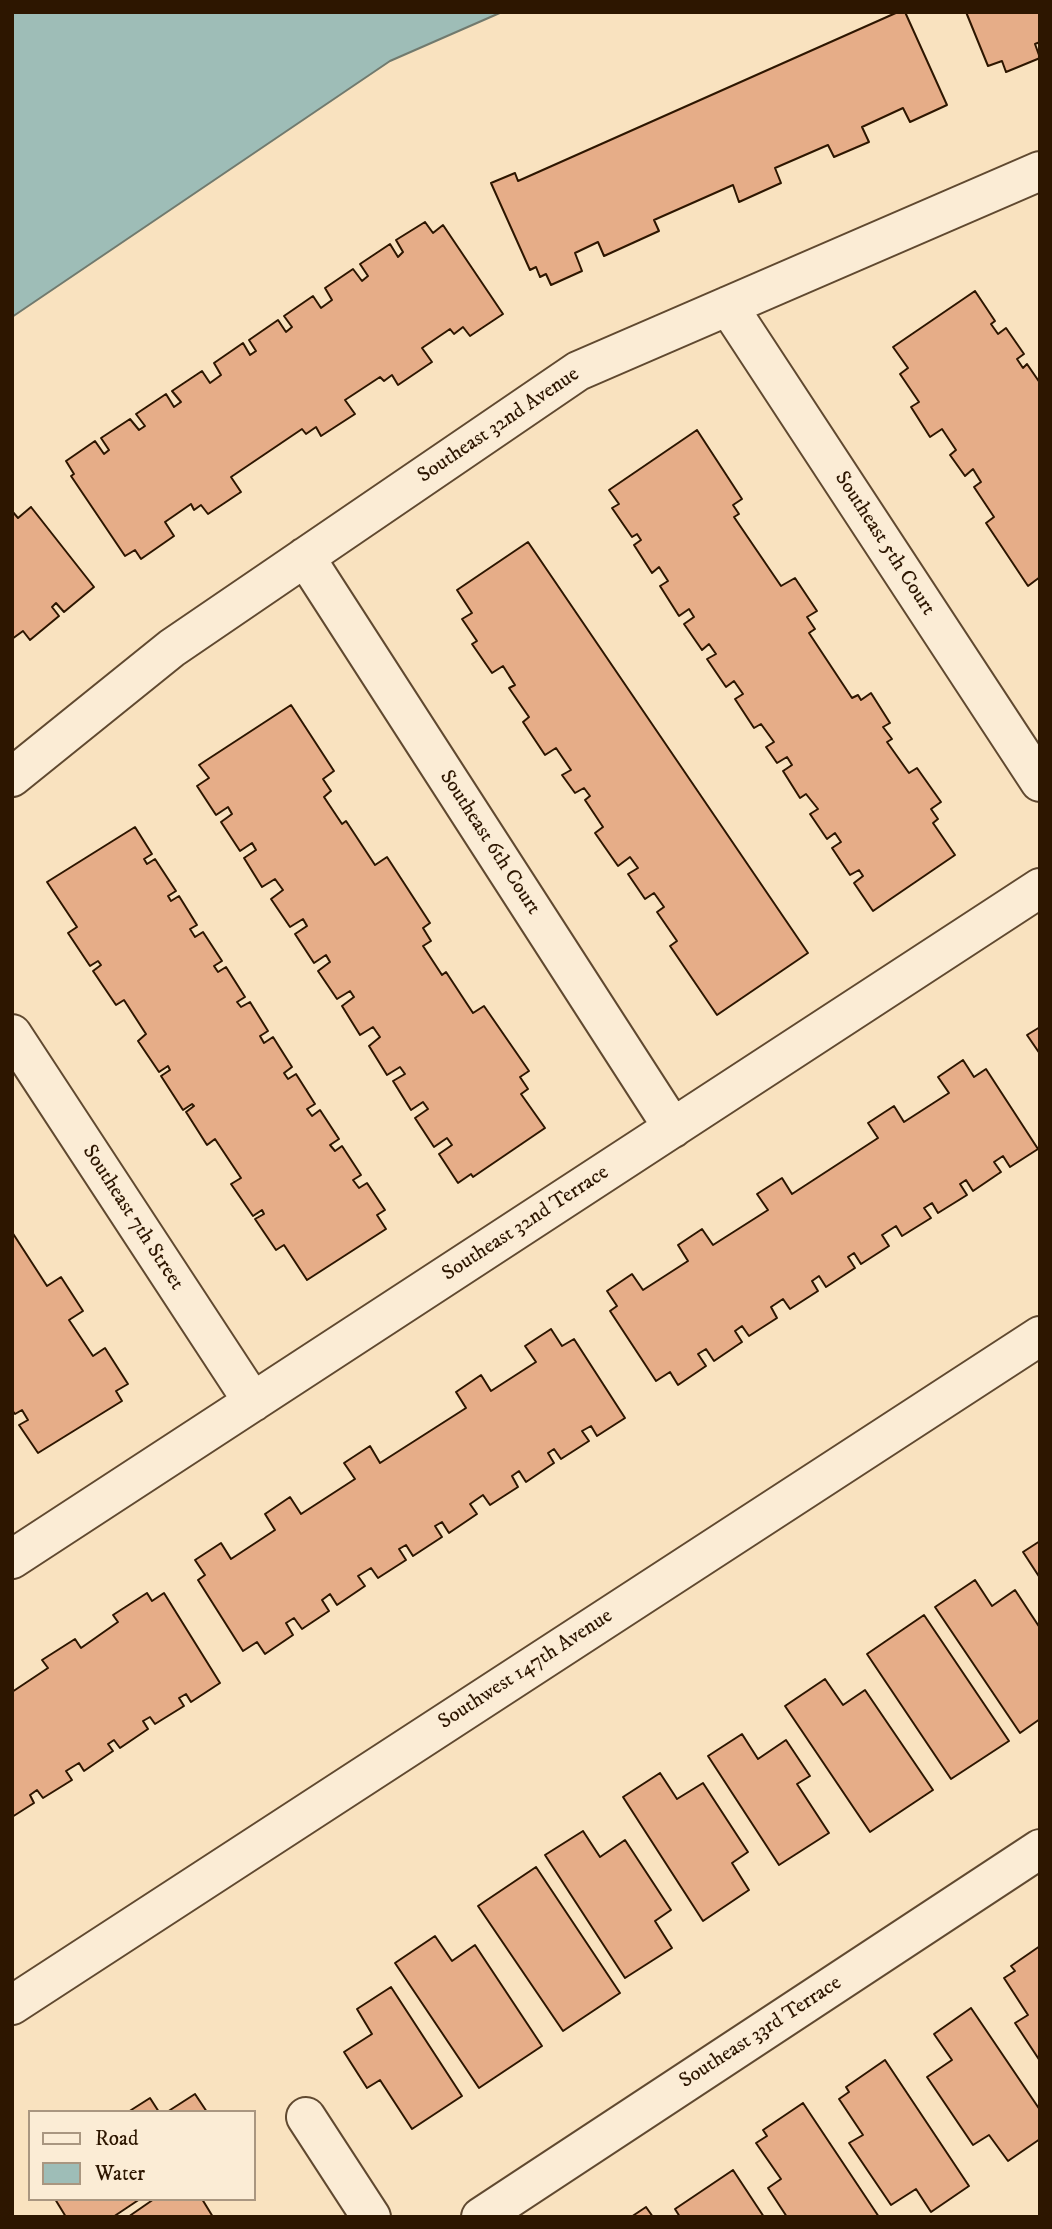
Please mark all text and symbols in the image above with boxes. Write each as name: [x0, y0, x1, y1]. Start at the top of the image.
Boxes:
street label: Southeast 32nd Avenue: [413, 363, 585, 489]
street label: Southeast 5th Court: [828, 467, 940, 621]
street label: Southeast 6th Court: [433, 766, 545, 920]
street label: Southeast 7th Street: [76, 1141, 188, 1295]
street label: Southeast 32nd Terrace: [438, 1161, 614, 1287]
street label: Southwest 147th Avenue: [434, 1604, 618, 1736]
street label: Southeast 33rd Terrace: [675, 1971, 847, 2095]
legend: [28, 2110, 256, 2201]
text: Road: [95, 2126, 139, 2152]
text: Water: [95, 2161, 145, 2187]

